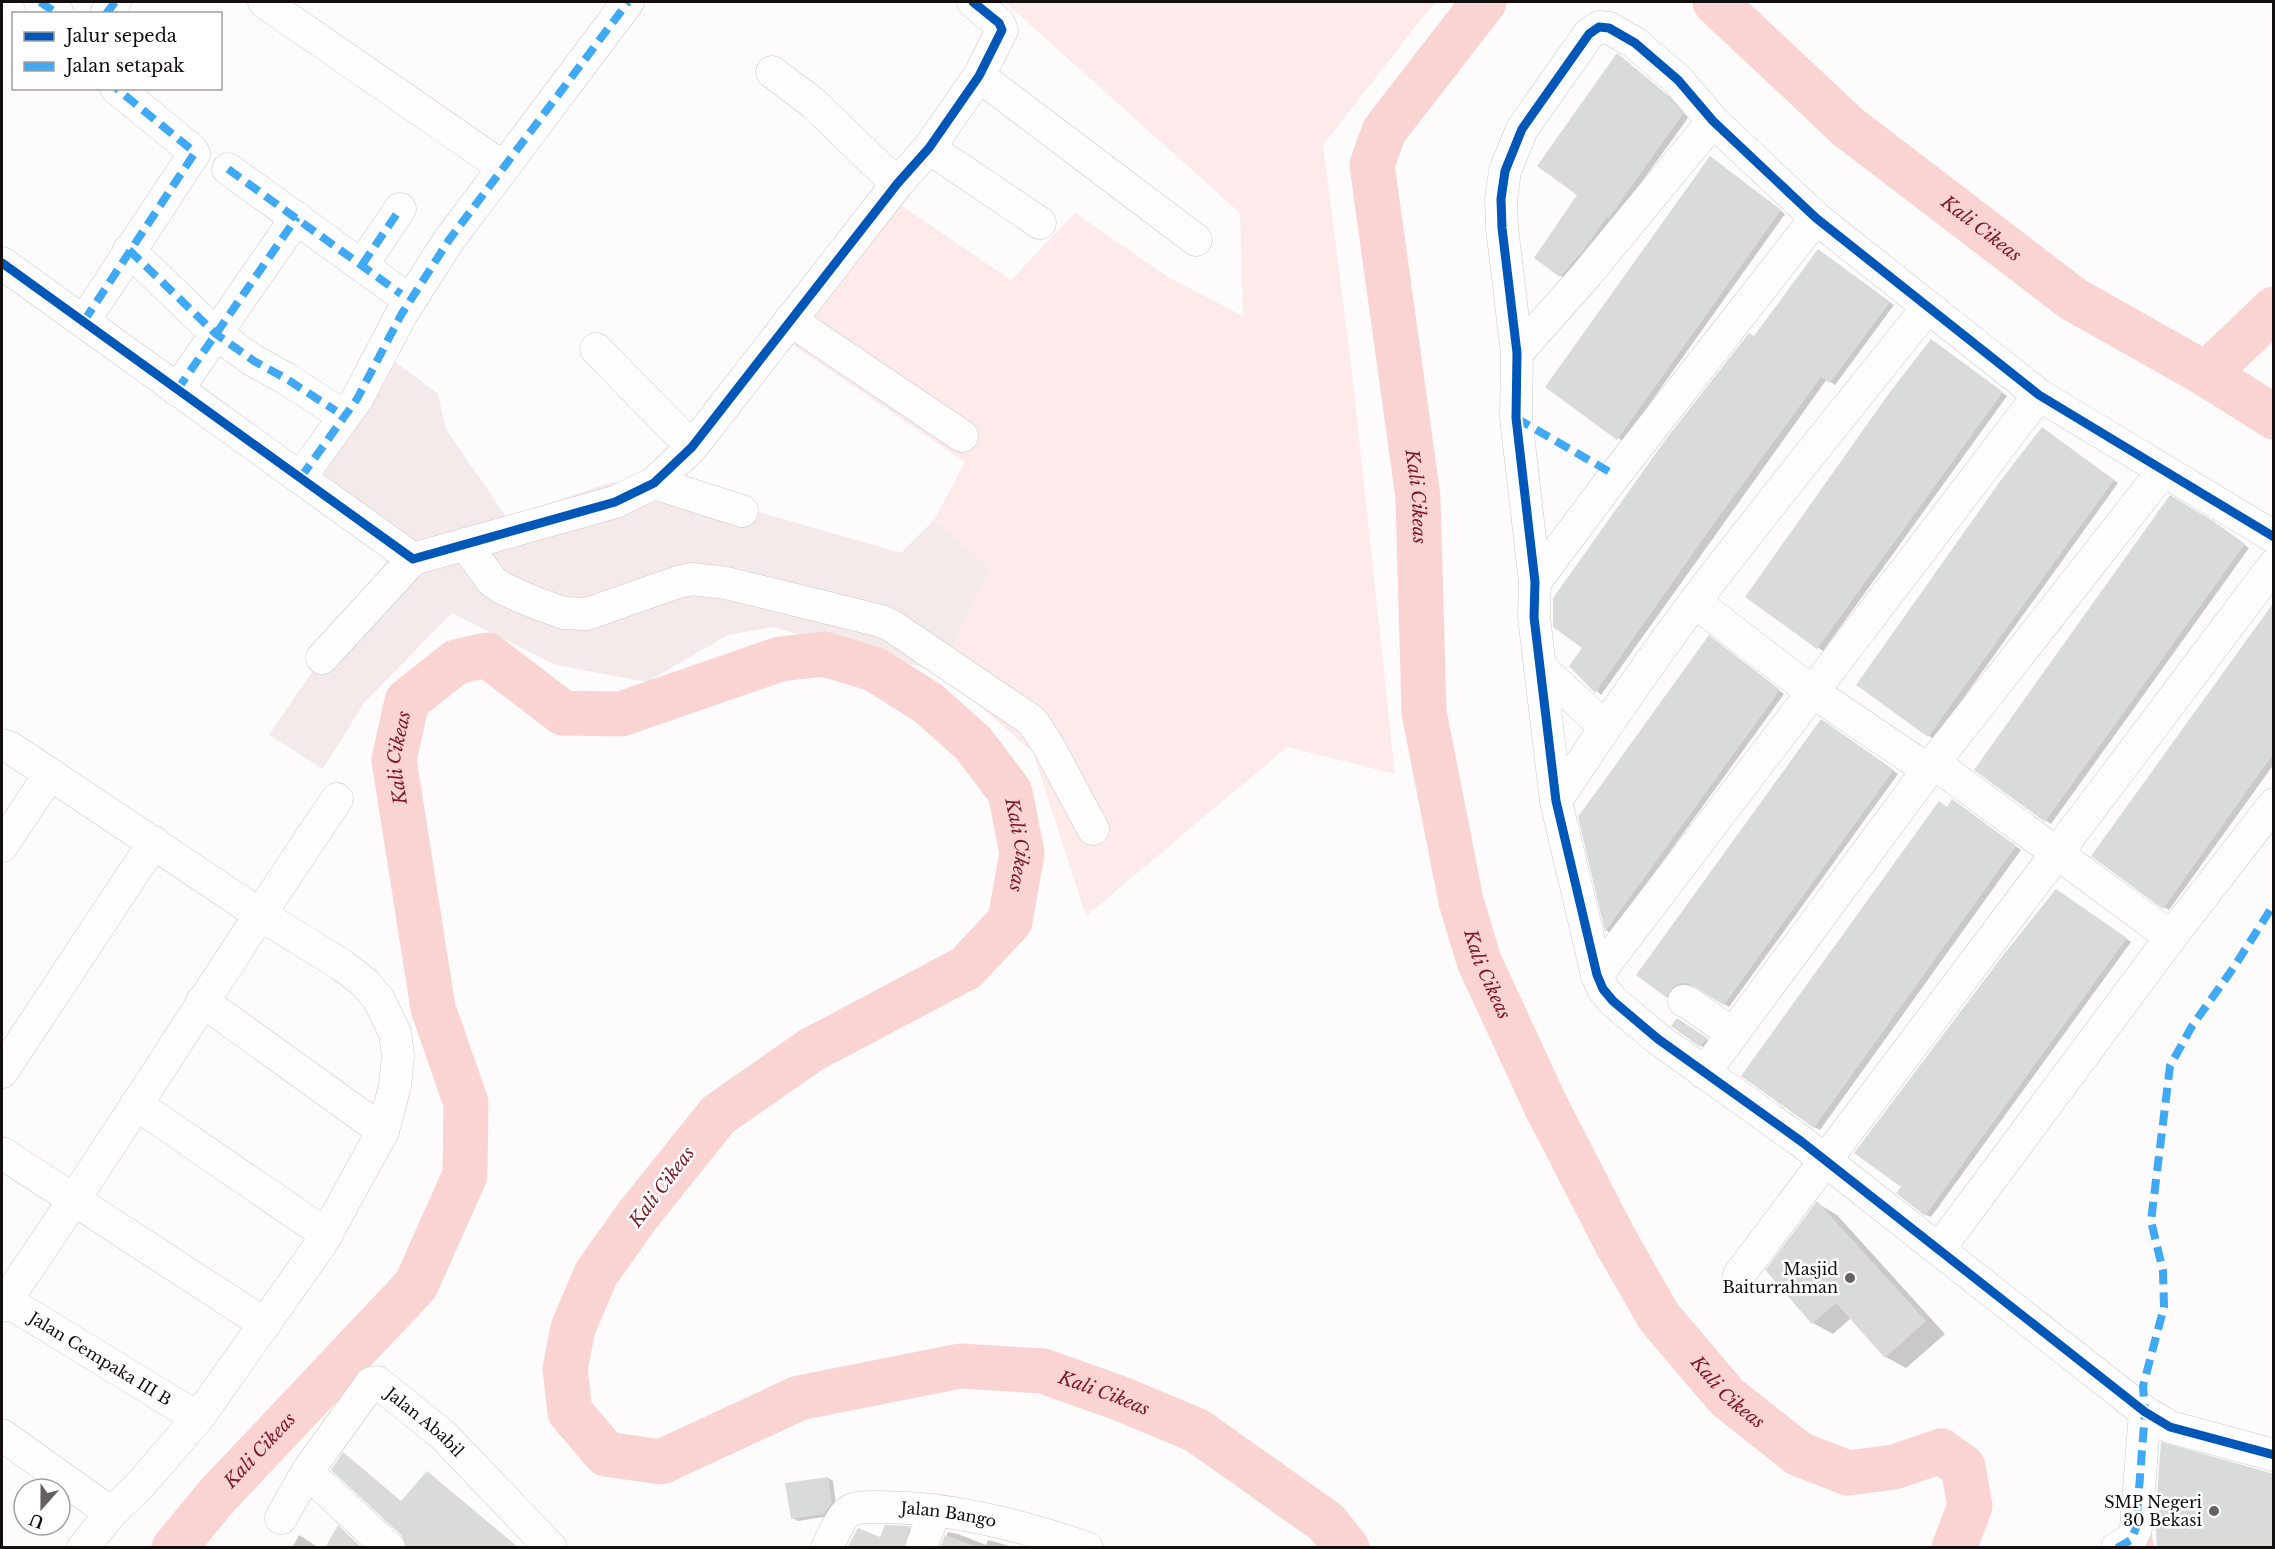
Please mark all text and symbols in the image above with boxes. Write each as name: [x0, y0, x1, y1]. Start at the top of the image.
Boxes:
legend: [12, 12, 222, 90]
text: Jalur sepeda: [64, 25, 177, 47]
text: Jalan setapak: [64, 55, 184, 77]
water label: Kali Cikeas: [1936, 191, 2026, 266]
water label: Kali Cikeas: [1400, 447, 1430, 544]
water label: Kali Cikeas: [382, 709, 416, 807]
water label: Kali Cikeas: [1000, 795, 1033, 894]
water label: Kali Cikeas: [1459, 926, 1515, 1023]
water label: Kali Cikeas: [624, 1142, 699, 1232]
place label: Masjid Baiturrahman: [1722, 1259, 1838, 1297]
marker: Masjid Baiturrahman: [1843, 1271, 1857, 1285]
street label: Jalan Cempaka III B: [24, 1306, 175, 1410]
water label: Kali Cikeas: [1685, 1351, 1769, 1433]
water label: Kali Cikeas: [1055, 1366, 1153, 1420]
street label: Jalan Ababil: [380, 1382, 468, 1461]
water label: Kali Cikeas: [219, 1408, 301, 1493]
north arrow: [12, 1477, 72, 1537]
place label: SMP Negeri 30 Bekasi: [2104, 1492, 2203, 1530]
street label: Jalan Bango: [898, 1497, 999, 1531]
marker: SMP Negeri 30 Bekasi: [2207, 1504, 2221, 1518]
text: U: [26, 1509, 47, 1533]

